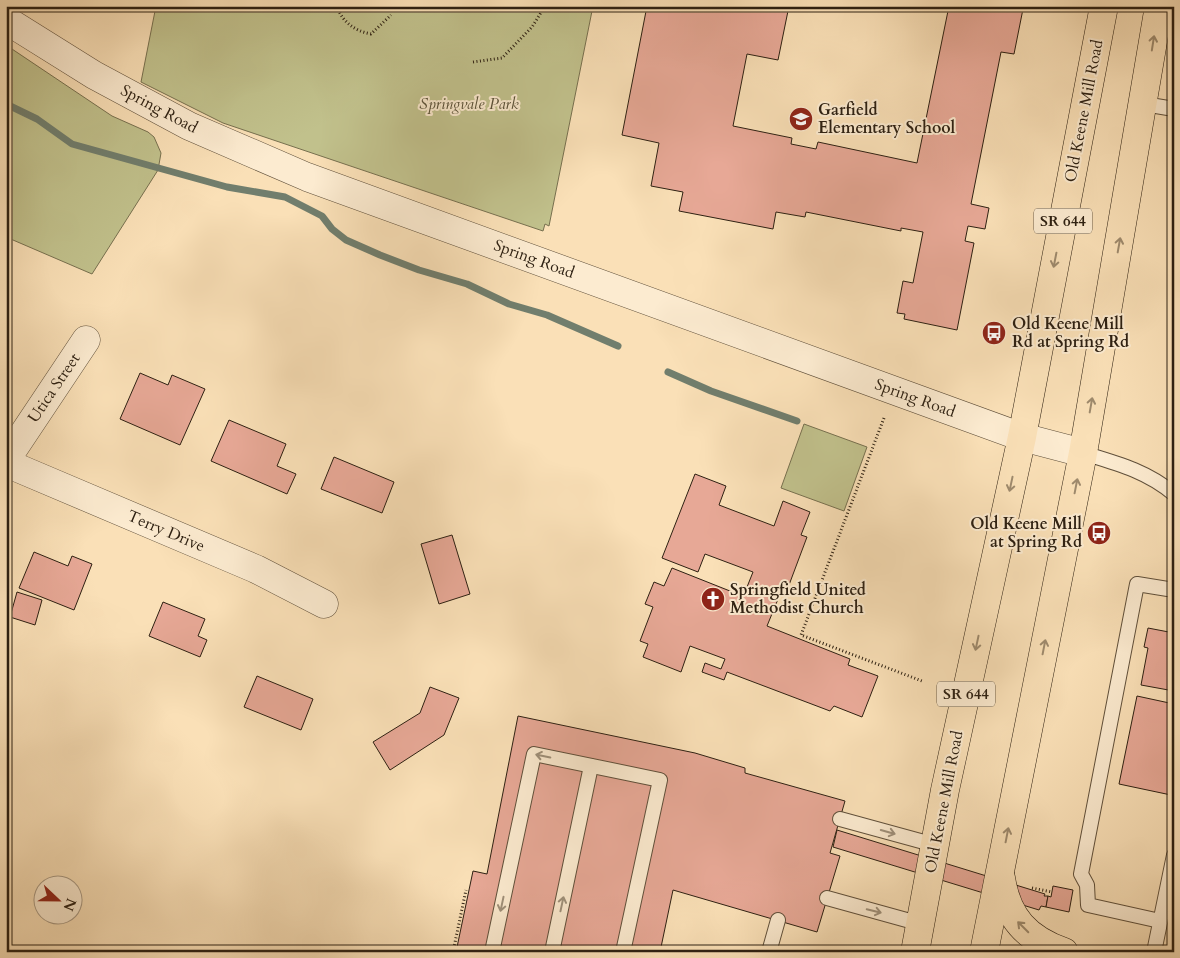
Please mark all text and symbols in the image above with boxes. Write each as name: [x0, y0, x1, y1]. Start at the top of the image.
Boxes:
one-way arrow: [1149, 35, 1159, 51]
street label: Old Keene Mill Road: [1059, 37, 1109, 184]
street label: Spring Road: [117, 79, 202, 139]
park label: Springvale Park: [419, 93, 519, 115]
place label: Garfield Elementary School: [818, 99, 956, 139]
school or university icon: Garfield Elementary School: [788, 106, 814, 132]
road number: SR 644: [1034, 208, 1092, 234]
street label: Spring Road: [491, 234, 578, 284]
one-way arrow: [1115, 237, 1125, 253]
one-way arrow: [1050, 252, 1060, 268]
place label: Old Keene Mill Rd at Spring Rd: [1012, 313, 1129, 353]
bus stop icon: Old Keene Mill Rd at Spring Rd: [981, 320, 1007, 346]
street label: Utica Street: [23, 349, 85, 427]
street label: Spring Road: [872, 373, 959, 423]
one-way arrow: [1087, 397, 1097, 413]
one-way arrow: [1006, 476, 1015, 492]
one-way arrow: [1072, 479, 1082, 495]
street label: Terry Drive: [124, 505, 208, 557]
place label: Old Keene Mill at Spring Rd: [970, 513, 1082, 553]
bus stop icon: Old Keene Mill at Spring Rd: [1086, 520, 1112, 546]
place label: Springfield United Methodist Church: [730, 579, 866, 619]
church icon: Springfield United Methodist Church: [700, 586, 726, 612]
one-way arrow: [972, 635, 981, 651]
one-way arrow: [1040, 639, 1050, 655]
road number: SR 644: [937, 682, 995, 706]
street label: Old Keene Mill Road: [919, 728, 969, 875]
one-way arrow: [535, 751, 551, 760]
one-way arrow: [879, 827, 895, 837]
one-way arrow: [1003, 828, 1012, 844]
north arrow: [32, 876, 82, 926]
text: N: [59, 895, 81, 914]
one-way arrow: [497, 895, 506, 911]
one-way arrow: [558, 896, 567, 912]
one-way arrow: [865, 907, 881, 916]
one-way arrow: [1017, 921, 1029, 933]

